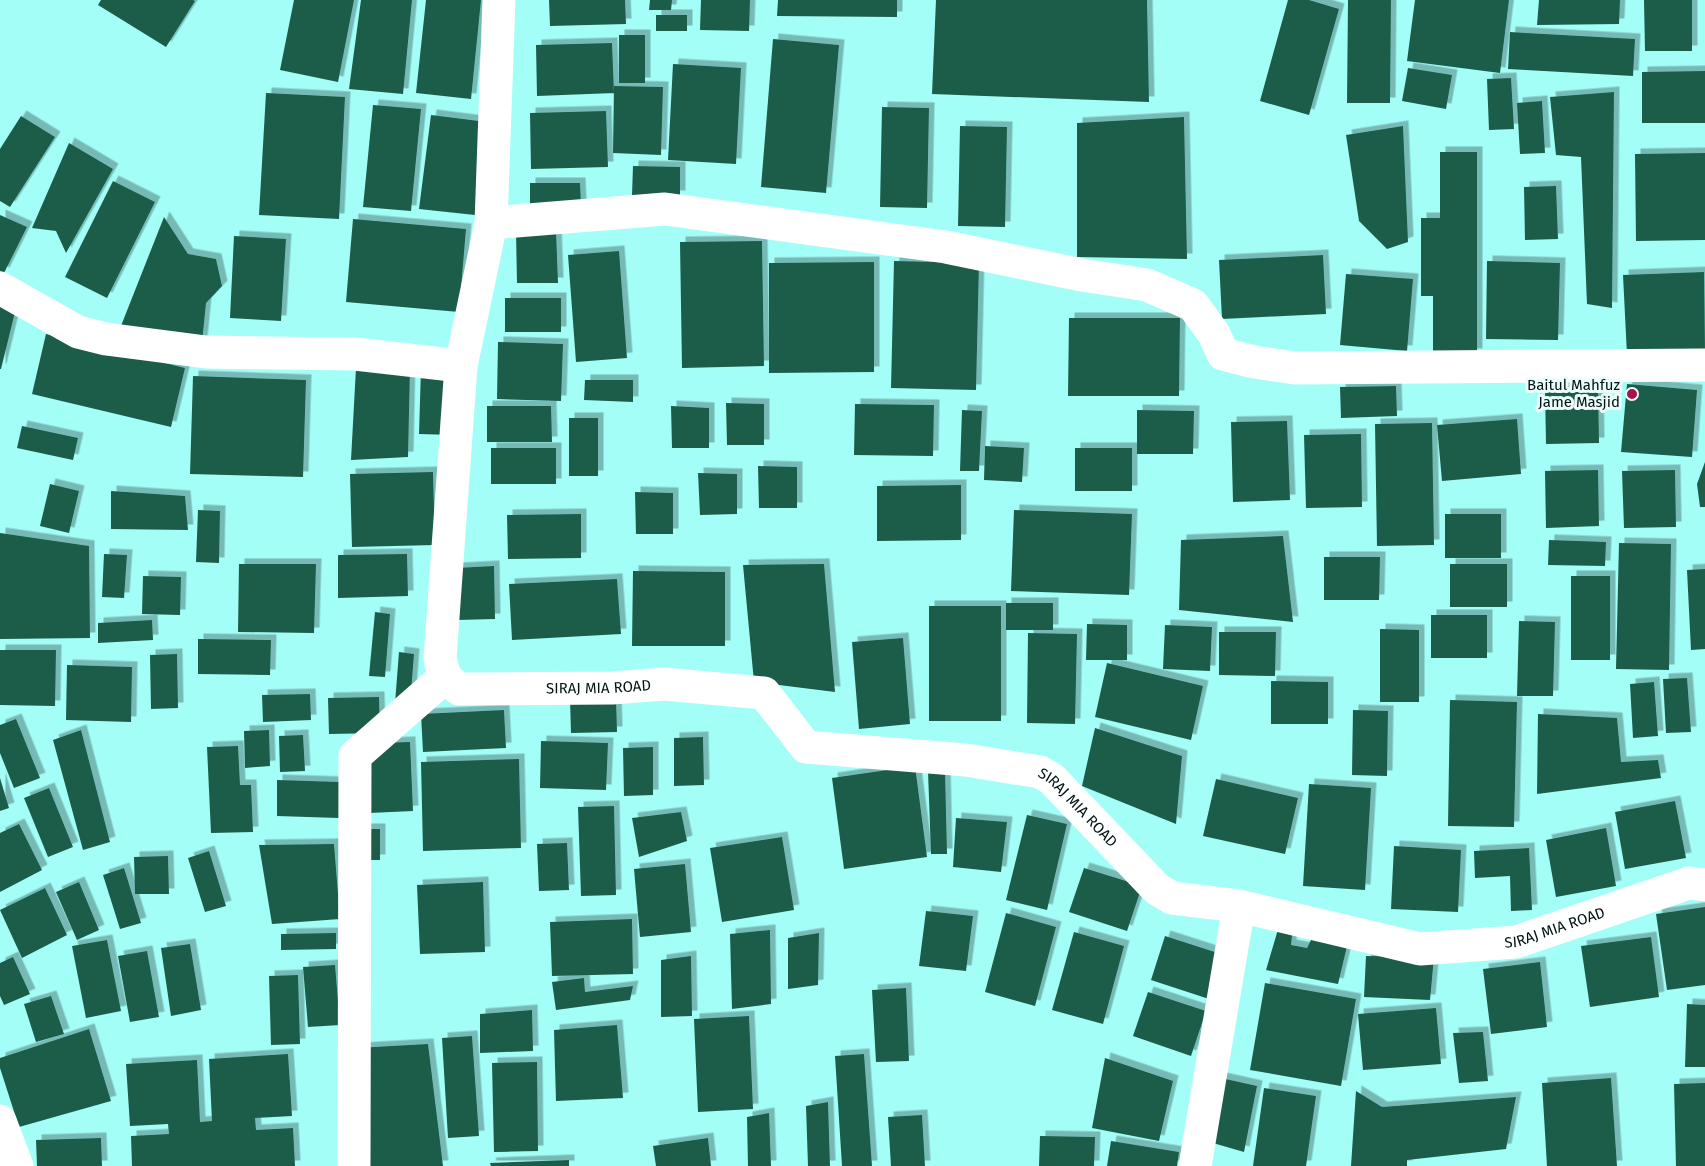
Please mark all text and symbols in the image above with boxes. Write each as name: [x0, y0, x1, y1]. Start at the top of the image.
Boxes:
place label: Baitul Mahfuz Jame Masjid: [1527, 376, 1620, 411]
marker: Baitul Mahfuz Jame Masjid: [1625, 387, 1639, 401]
street label: SIRAJ MIA ROAD: [546, 676, 652, 697]
street label: SIRAJ MIA ROAD: [1035, 764, 1121, 851]
street label: SIRAJ MIA ROAD: [1504, 903, 1607, 952]

